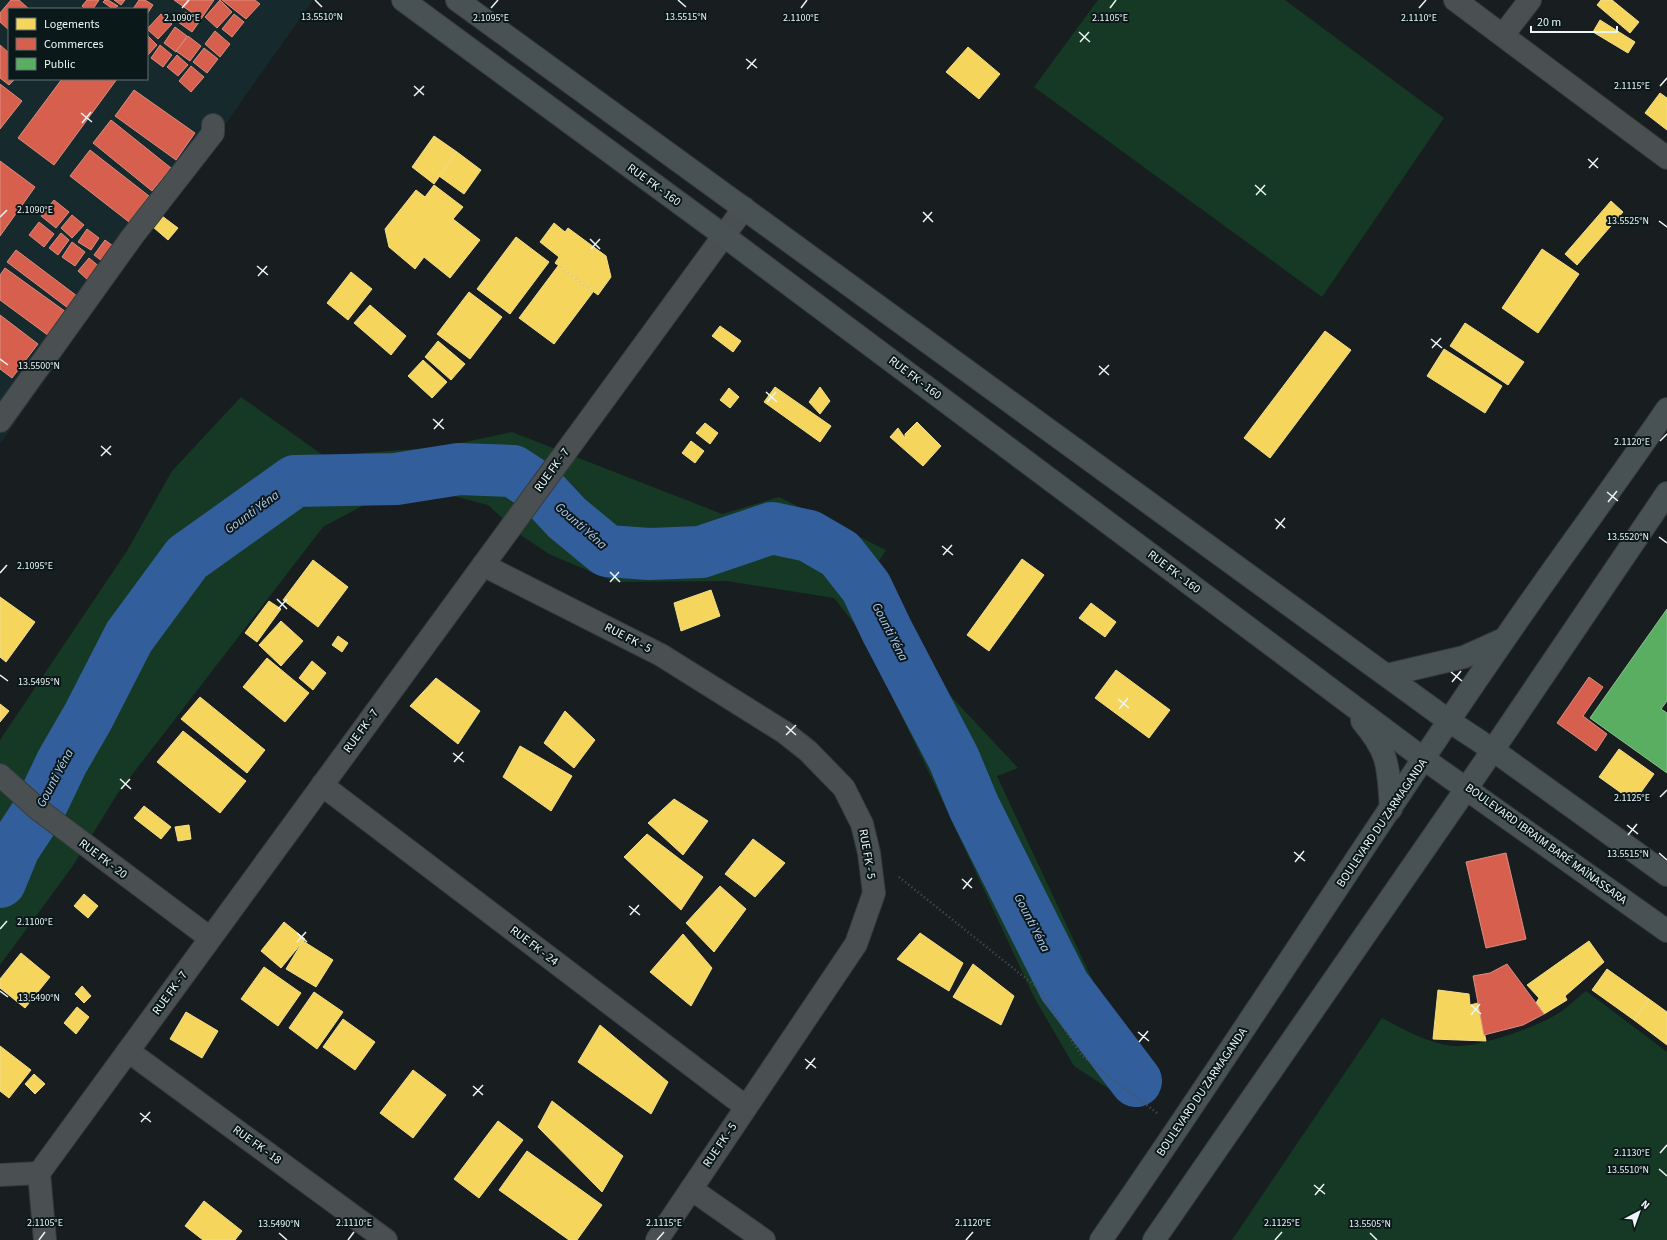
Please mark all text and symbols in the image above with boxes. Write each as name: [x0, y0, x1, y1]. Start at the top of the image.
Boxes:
legend: [8, 8, 148, 80]
scale bar: [1531, 8, 1617, 34]
text: 13.5510°N: [301, 10, 343, 24]
text: 13.5515°N: [665, 10, 707, 24]
text: 2.1090°E: [164, 11, 200, 25]
text: 2.1095°E: [473, 11, 509, 25]
text: 2.1100°E: [783, 11, 819, 25]
text: 2.1105°E: [1092, 11, 1128, 25]
text: 2.1110°E: [1401, 11, 1437, 25]
text: 20 m: [1537, 14, 1561, 31]
text: Logements: [44, 16, 99, 33]
text: Commerces: [44, 36, 103, 53]
text: Public: [44, 56, 76, 73]
text: 2.1115°E: [1614, 79, 1650, 93]
street label: RUE FK - 160: [624, 160, 684, 210]
text: 2.1090°E: [17, 203, 53, 217]
text: 13.5525°N: [1607, 214, 1649, 228]
street label: RUE FK - 160: [885, 352, 945, 404]
text: 13.5500°N: [18, 359, 60, 373]
text: 2.1120°E: [1614, 435, 1650, 449]
street label: RUE FK - 7: [530, 444, 574, 495]
water label: Gounti Yéna: [221, 486, 283, 538]
water label: Gounti Yéna: [551, 498, 611, 554]
text: 13.5520°N: [1607, 530, 1649, 544]
street label: RUE FK - 160: [1144, 546, 1204, 598]
text: 2.1095°E: [17, 559, 53, 573]
water label: Gounti Yéna: [868, 600, 912, 664]
street label: RUE FK - 5: [602, 619, 654, 657]
text: 13.5495°N: [18, 675, 60, 689]
street label: RUE FK - 7: [339, 705, 383, 756]
water label: Gounti Yéna: [32, 746, 78, 810]
street label: BOULEVARD DU ZARMAGANDA: [1332, 755, 1432, 891]
street label: BOULEVARD IBRAIM BARÉ MAÏNASSARA: [1462, 779, 1631, 909]
text: 2.1125°E: [1614, 791, 1650, 805]
street label: RUE FK - 5: [854, 828, 880, 880]
street label: RUE FK - 20: [75, 835, 131, 883]
text: 13.5515°N: [1607, 847, 1649, 861]
water label: Gounti Yéna: [1010, 891, 1054, 955]
text: 2.1100°E: [17, 915, 53, 929]
street label: RUE FK - 24: [506, 922, 562, 970]
street label: RUE FK - 7: [148, 967, 192, 1018]
text: 13.5490°N: [18, 991, 60, 1005]
street label: BOULEVARD DU ZARMAGANDA: [1152, 1024, 1252, 1160]
street label: RUE FK - 5: [699, 1119, 741, 1171]
street label: RUE FK - 18: [229, 1121, 285, 1169]
text: 2.1130°E: [1614, 1146, 1650, 1160]
text: 13.5510°N: [1607, 1163, 1649, 1177]
north arrow: [1619, 1192, 1659, 1232]
text: N: [1638, 1197, 1653, 1213]
text: 2.1105°E: [27, 1216, 63, 1230]
text: 2.1110°E: [336, 1216, 372, 1230]
text: 2.1115°E: [646, 1216, 682, 1230]
text: 2.1120°E: [955, 1216, 991, 1230]
text: 2.1125°E: [1264, 1216, 1300, 1230]
text: 13.5490°N: [258, 1217, 300, 1231]
text: 13.5505°N: [1349, 1217, 1391, 1231]

